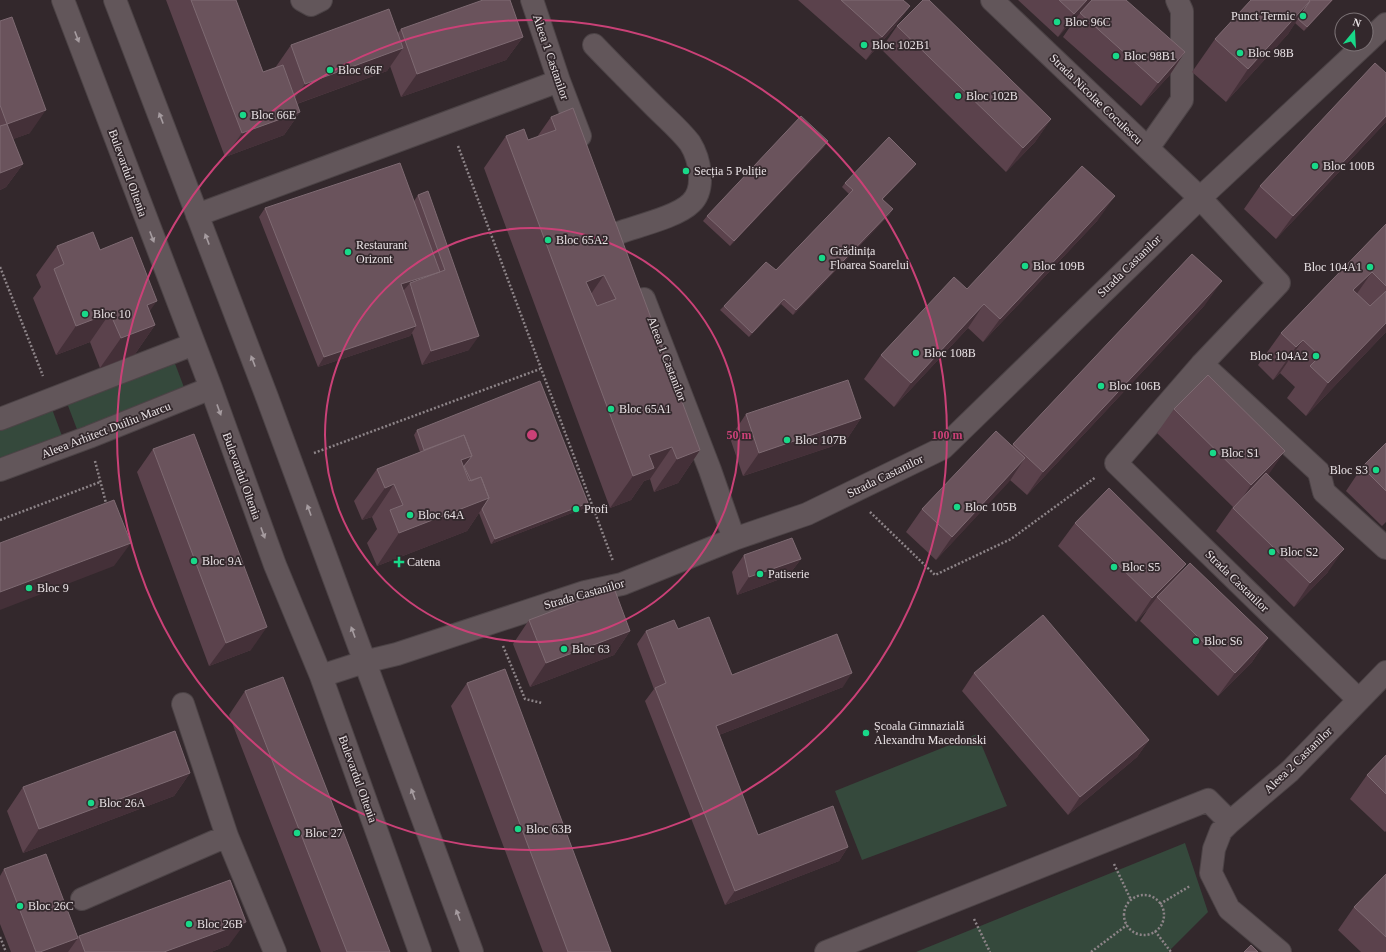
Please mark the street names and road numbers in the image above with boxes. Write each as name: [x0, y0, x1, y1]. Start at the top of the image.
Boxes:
street label: Aleea 1 Castanilor: [530, 12, 572, 102]
street label: Strada Nicolae Coculescu: [1047, 51, 1145, 147]
street label: Bulevardul Oltenia: [106, 128, 150, 219]
street label: Strada Castanilor: [1094, 232, 1164, 300]
street label: Aleea 1 Castanilor: [644, 315, 690, 403]
street label: Aleea Arhitect Duiliu Marcu: [39, 399, 173, 461]
street label: Bulevardul Oltenia: [220, 431, 264, 522]
street label: Strada Castanilor: [845, 452, 925, 500]
street label: Strada Castanilor: [1202, 547, 1272, 615]
street label: Strada Castanilor: [542, 576, 626, 612]
street label: Aleea 2 Castanilor: [1261, 724, 1335, 796]
street label: Bulevardul Oltenia: [336, 734, 380, 825]

